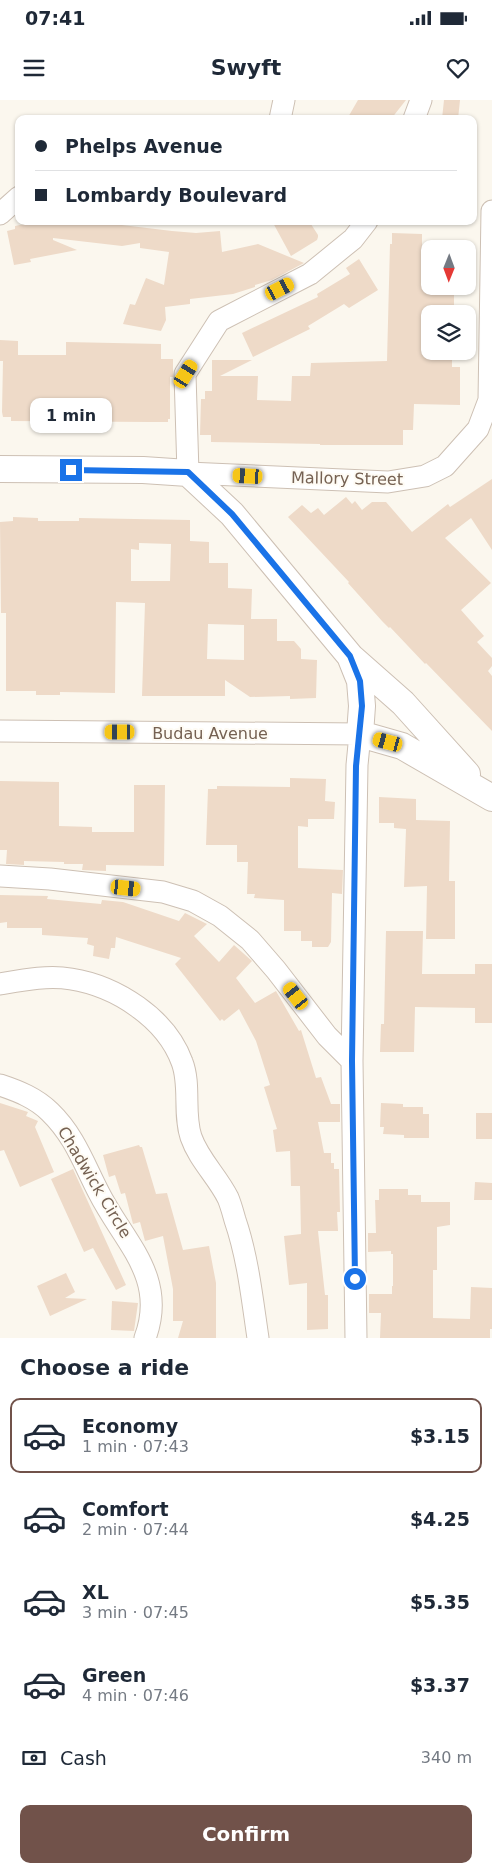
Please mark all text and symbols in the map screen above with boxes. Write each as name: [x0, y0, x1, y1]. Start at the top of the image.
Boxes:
text: 07:41: [25, 7, 85, 29]
icon: menu: [20, 54, 48, 82]
icon: heart: [444, 54, 472, 82]
text: Swyft: [211, 55, 281, 80]
text: Phelps Avenue: [65, 135, 223, 157]
text: Lombardy Boulevard: [65, 184, 287, 206]
north arrow: [421, 240, 476, 295]
map controls: [421, 240, 476, 360]
car: [263, 276, 296, 302]
button: layers: [421, 305, 476, 360]
car: [171, 357, 200, 391]
callout: 1 min: [30, 398, 112, 432]
text: 1 min: [46, 406, 96, 425]
route end: [60, 459, 82, 481]
car: [232, 468, 263, 484]
street label: Mallory Street: [291, 468, 403, 489]
street label: Budau Avenue: [152, 724, 268, 743]
car: [105, 725, 135, 740]
car: [371, 731, 404, 753]
car: [110, 879, 141, 897]
car: [280, 980, 311, 1012]
street label: Chadwick Circle: [54, 1123, 135, 1242]
route start: [344, 1268, 366, 1290]
text: Choose a ride: [20, 1355, 189, 1380]
icon: car: [22, 1413, 67, 1458]
text: Economy: [82, 1415, 178, 1437]
text: $3.15: [410, 1425, 470, 1447]
text: 1 min · 07:43: [82, 1437, 189, 1456]
icon: car: [22, 1496, 67, 1541]
text: Comfort: [82, 1498, 169, 1520]
text: $4.25: [410, 1508, 470, 1530]
text: 2 min · 07:44: [82, 1520, 189, 1539]
icon: car: [22, 1579, 67, 1624]
text: XL: [82, 1581, 109, 1603]
text: $5.35: [410, 1591, 470, 1613]
text: 3 min · 07:45: [82, 1603, 189, 1622]
icon: car: [22, 1662, 67, 1707]
text: Green: [82, 1664, 146, 1686]
text: $3.37: [410, 1674, 470, 1696]
text: 4 min · 07:46: [82, 1686, 189, 1705]
icon: cash: [20, 1744, 48, 1772]
text: Cash: [60, 1747, 107, 1769]
text: 340 m: [421, 1748, 472, 1767]
button: Confirm: [20, 1805, 472, 1863]

